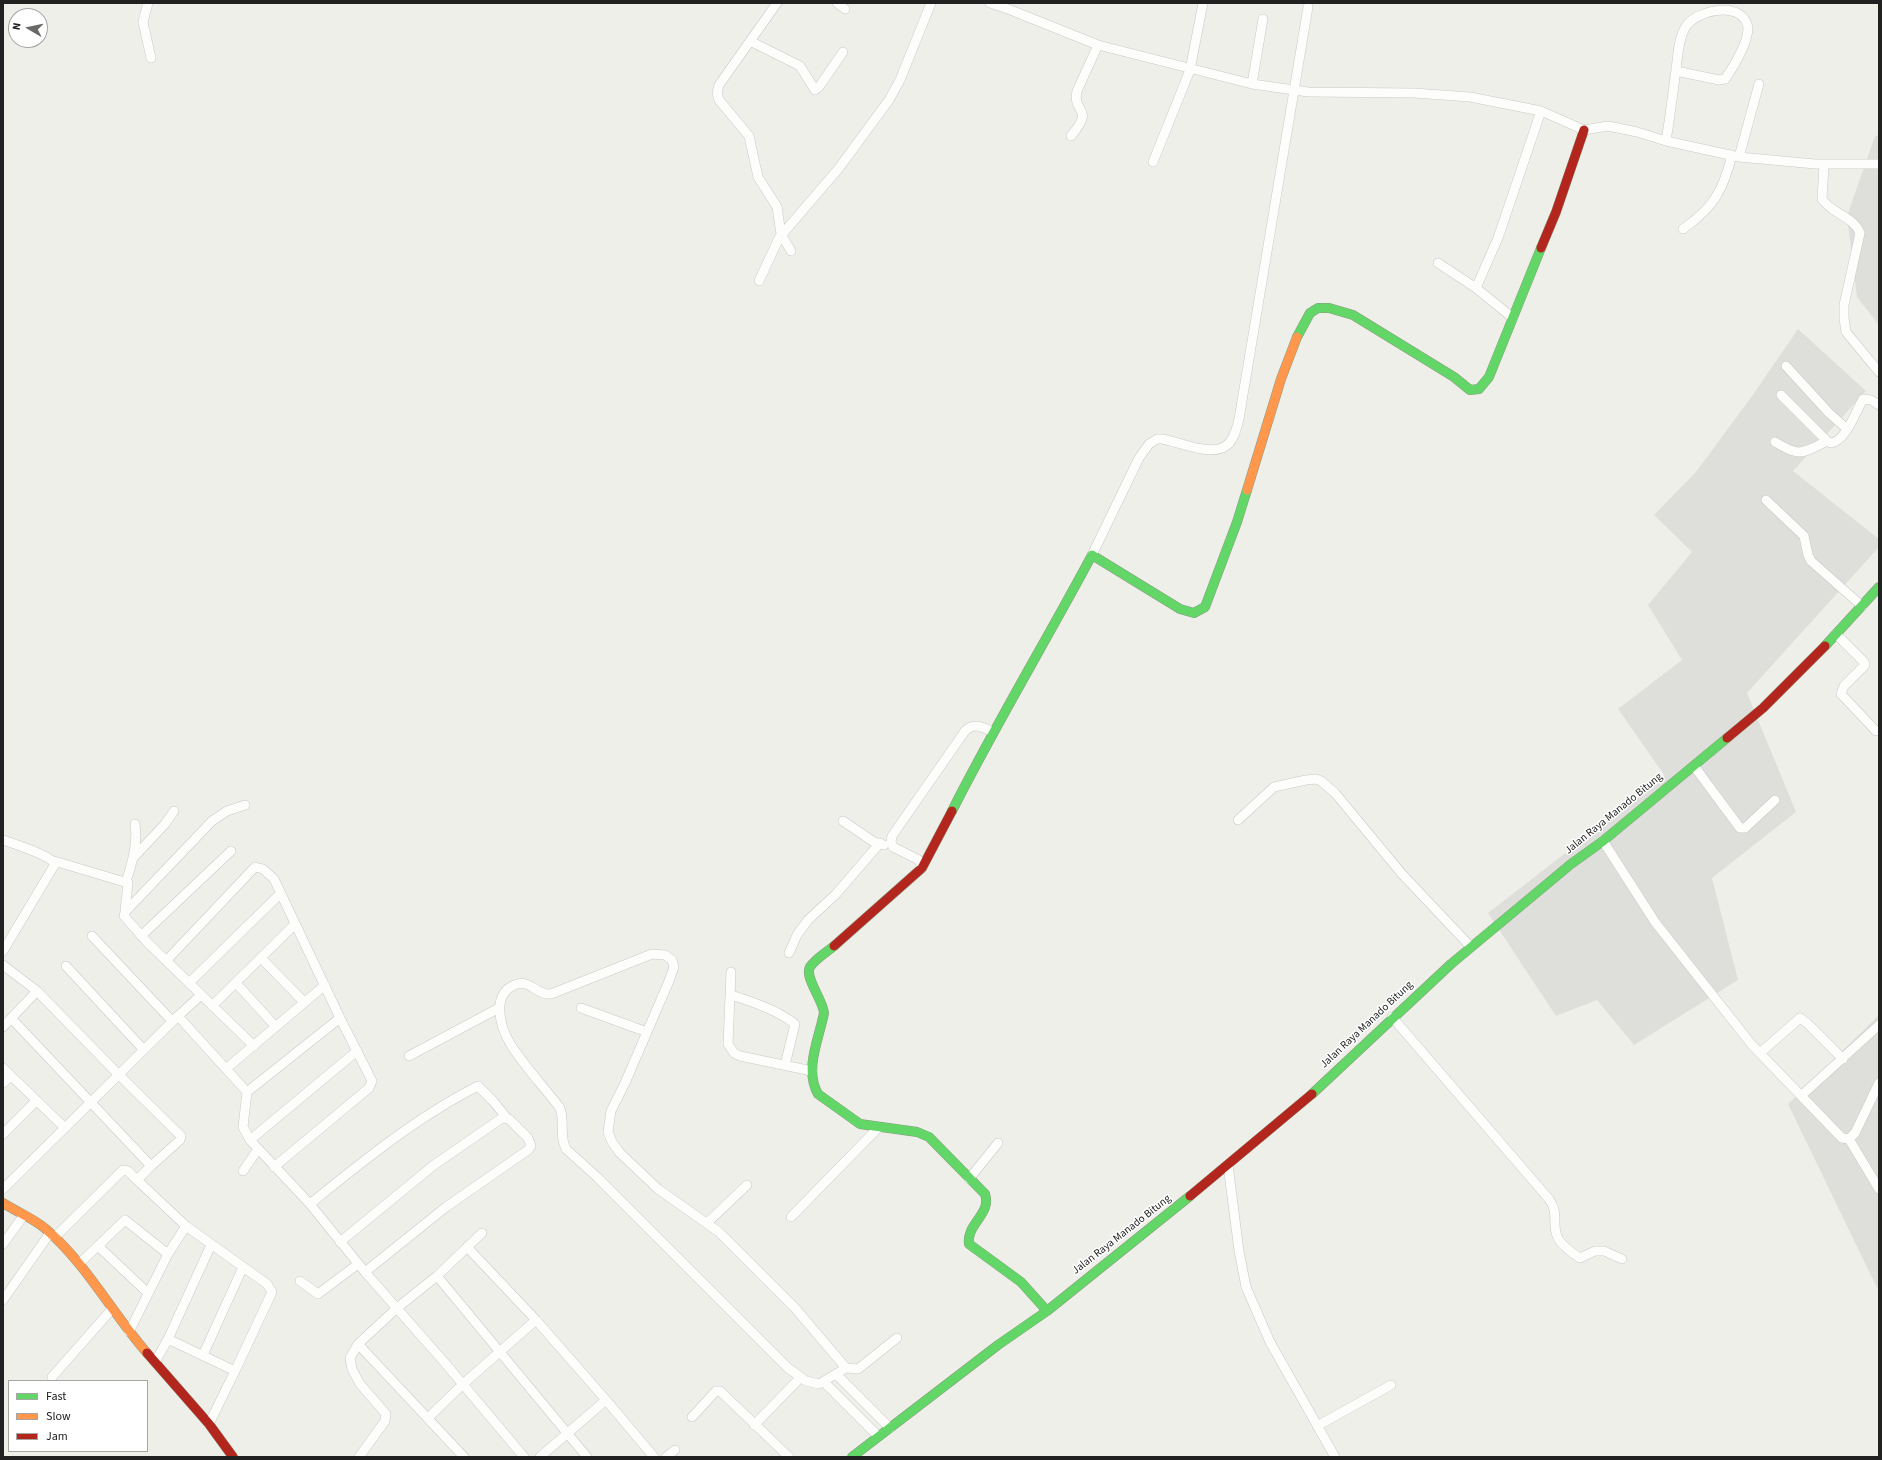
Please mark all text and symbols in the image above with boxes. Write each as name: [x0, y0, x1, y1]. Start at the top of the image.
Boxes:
north arrow: [8, 8, 48, 48]
text: N: [9, 21, 25, 31]
street label: Jalan Raya Manado Bitung: [1563, 771, 1665, 857]
street label: Jalan Raya Manado Bitung: [1318, 979, 1416, 1071]
street label: Jalan Raya Manado Bitung: [1070, 1192, 1174, 1278]
legend: [8, 1380, 148, 1452]
text: Fast: [46, 1388, 66, 1405]
text: Slow: [46, 1408, 71, 1425]
text: Jam: [46, 1428, 68, 1445]

